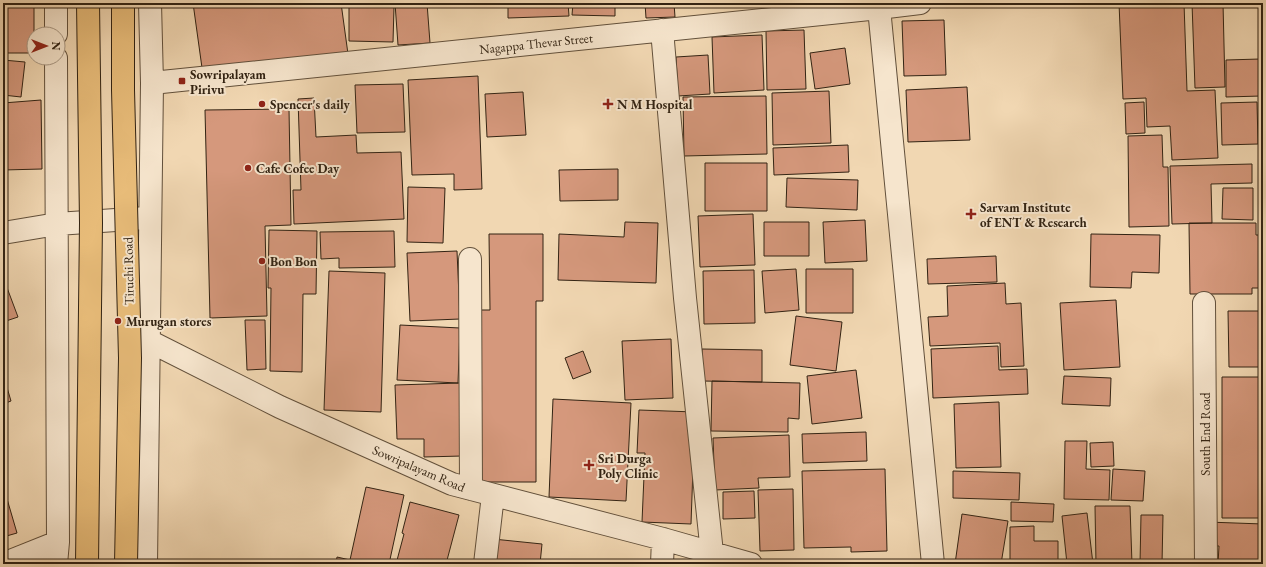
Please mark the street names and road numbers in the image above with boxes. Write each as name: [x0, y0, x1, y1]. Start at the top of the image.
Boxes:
street label: Nagappa Thevar Street: [478, 29, 594, 58]
street label: Tiruchi Road: [119, 236, 138, 305]
street label: South End Road: [1197, 392, 1214, 476]
street label: Sowripalayam Road: [370, 441, 468, 496]

